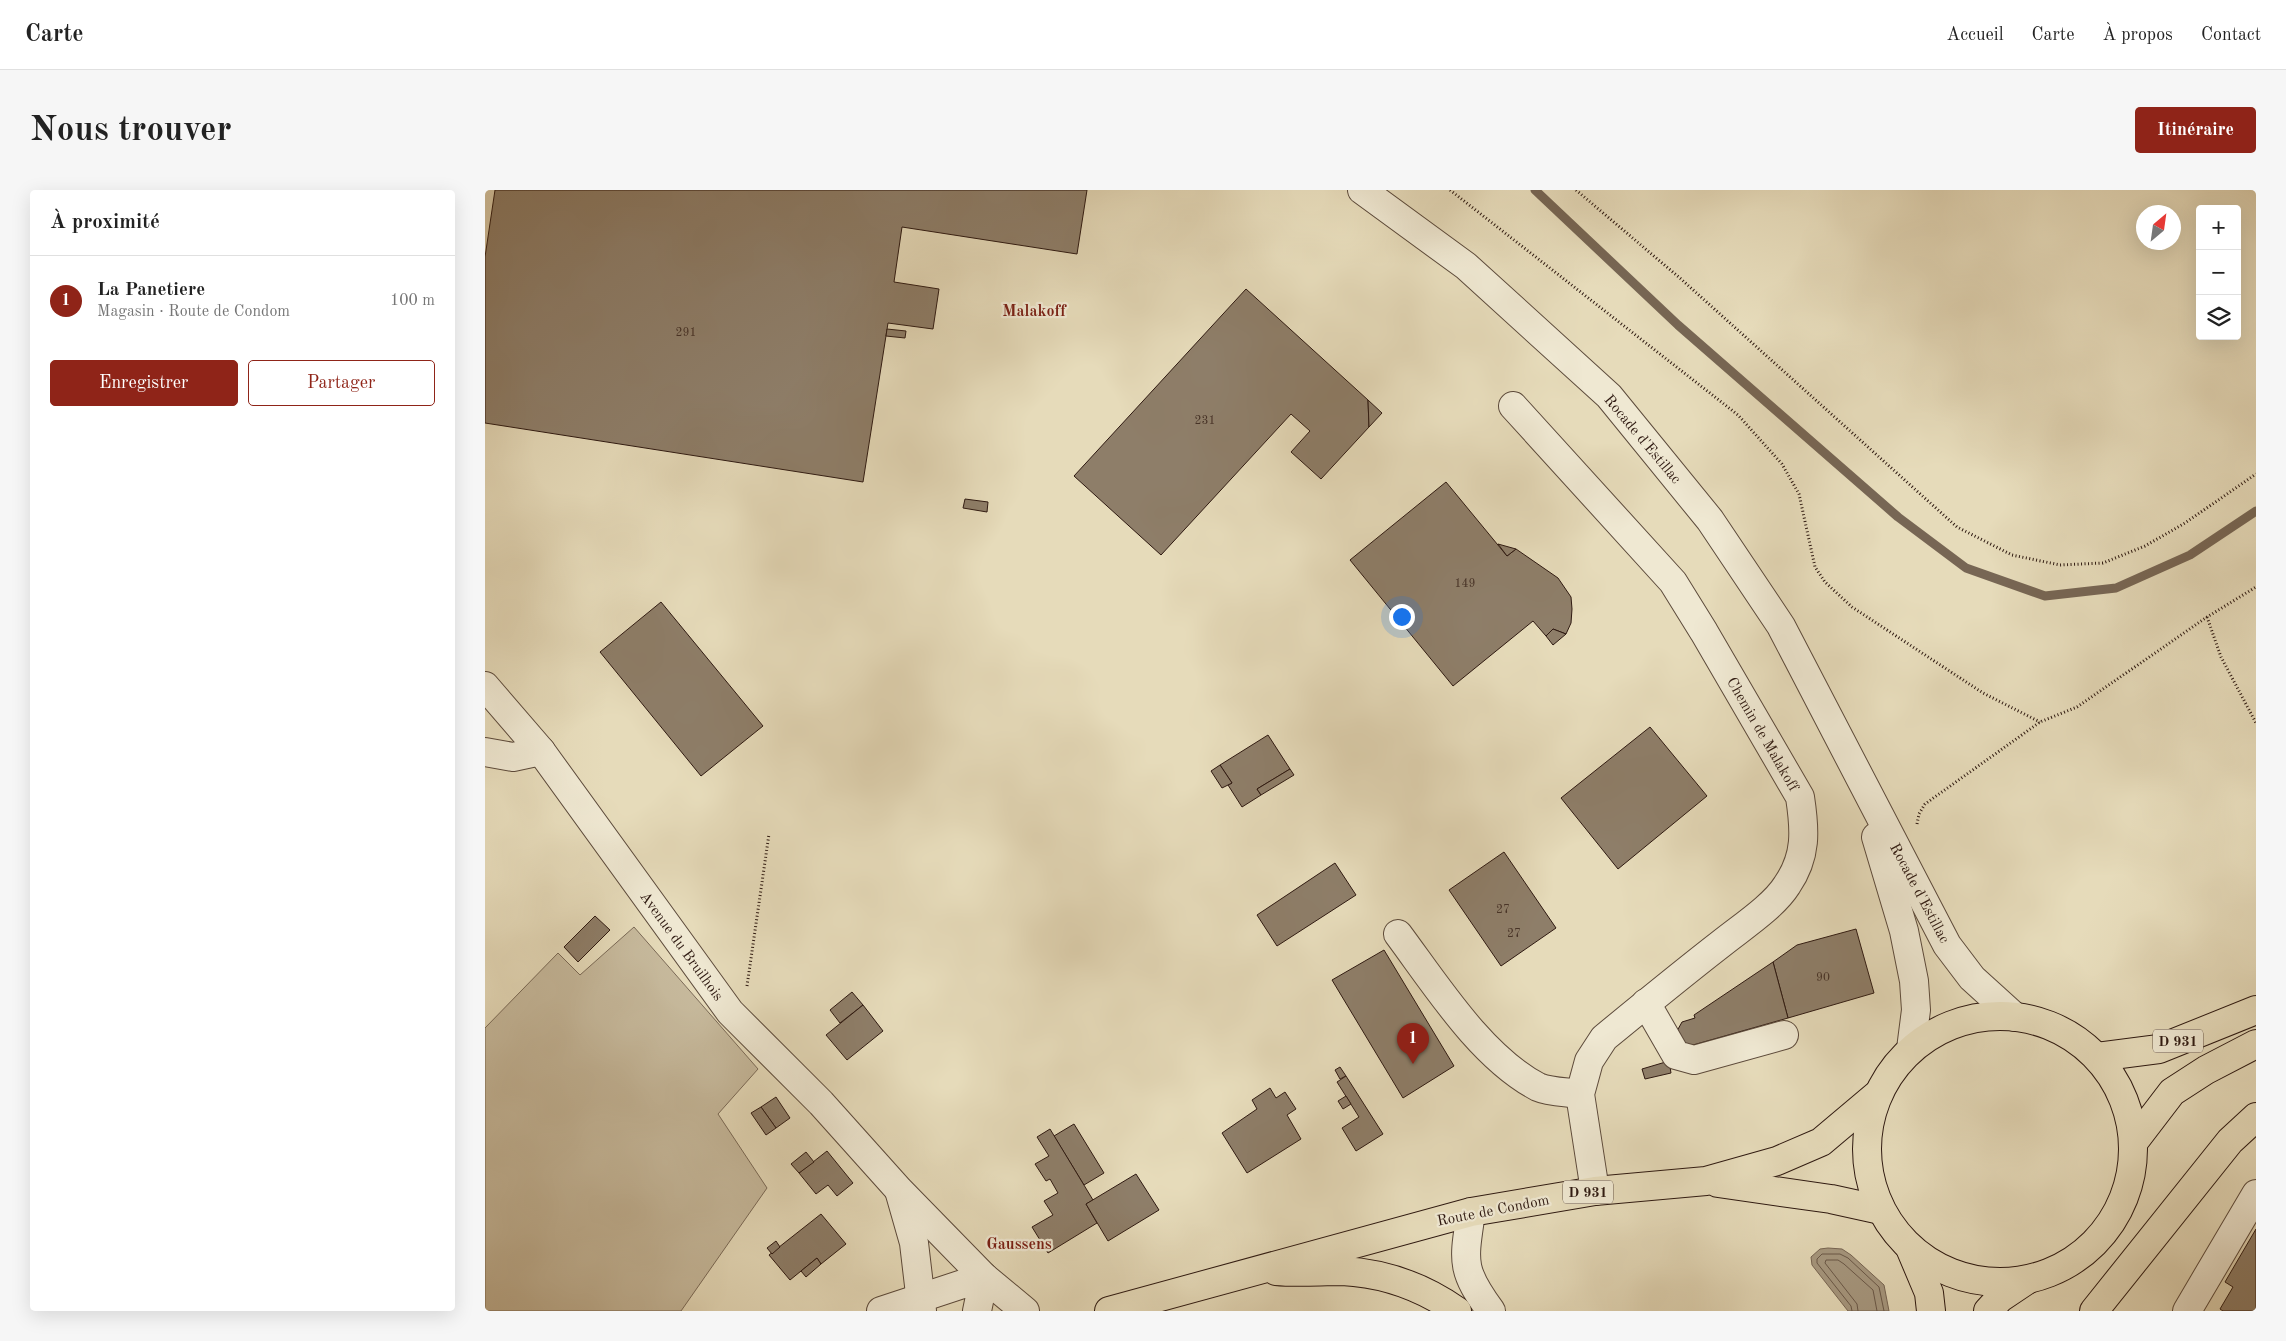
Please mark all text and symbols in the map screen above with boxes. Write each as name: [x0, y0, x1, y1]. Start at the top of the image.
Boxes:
text: Carte: [25, 23, 84, 47]
text: Accueil: [1946, 26, 2004, 44]
text: Carte: [2032, 26, 2074, 44]
text: À propos: [2102, 26, 2173, 44]
text: Contact: [2201, 26, 2261, 44]
button: Itinéraire: [2135, 107, 2256, 153]
text: Nous trouver: [30, 113, 232, 148]
north arrow: [2136, 205, 2181, 250]
map controls: [2196, 205, 2241, 340]
button: +: [2196, 205, 2241, 250]
text: À proximité: [50, 212, 160, 233]
button: −: [2196, 250, 2241, 295]
text: La Panetiere: [97, 281, 205, 300]
text: 1: [61, 293, 71, 309]
text: 100 m: [390, 293, 435, 309]
button: layers: [2196, 295, 2241, 340]
text: Magasin · Route de Condom: [97, 304, 290, 320]
district label: Malakoff: [1002, 304, 1067, 320]
house number: 291: [676, 327, 696, 339]
button: Enregistrer: [50, 360, 238, 406]
button: Partager: [248, 360, 435, 406]
street label: Rocade d'Estillac: [1601, 393, 1683, 488]
house number: 231: [1195, 415, 1215, 427]
house number: 149: [1455, 578, 1475, 590]
your location: [1389, 604, 1415, 630]
street label: Chemin de Malakoff: [1723, 675, 1801, 795]
street label: Rocade d'Estillac: [1886, 841, 1951, 947]
street label: Avenue du Bruilhois: [636, 890, 725, 1004]
house number: 27: [1496, 904, 1510, 916]
house number: 27: [1507, 928, 1521, 940]
house number: 90: [1816, 972, 1830, 984]
pin: 1: [1397, 1023, 1429, 1064]
road number: D 931: [2153, 1029, 2203, 1052]
road number: D 931: [1563, 1180, 1613, 1204]
street label: Route de Condom: [1436, 1193, 1551, 1230]
district label: Gaussens: [986, 1237, 1052, 1253]

